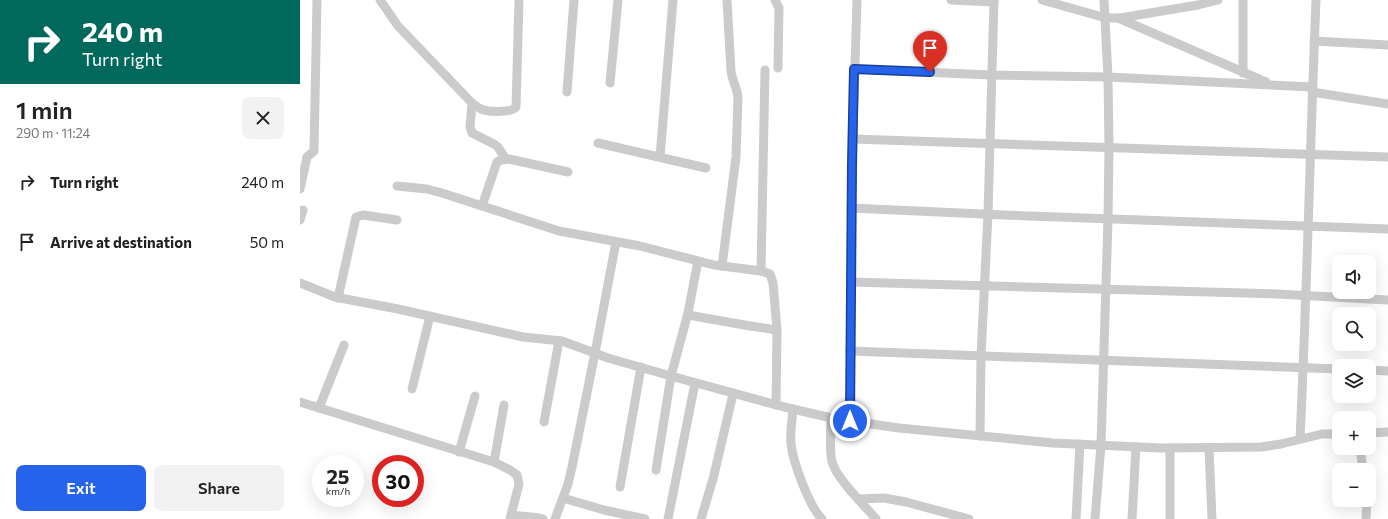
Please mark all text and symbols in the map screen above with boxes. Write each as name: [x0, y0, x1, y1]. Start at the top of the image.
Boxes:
text: 240 m: [82, 14, 163, 48]
icon: right: [16, 16, 68, 68]
pin: [913, 31, 947, 72]
icon: arrive: [919, 37, 941, 59]
text: Turn right: [82, 48, 162, 70]
text: 1 min: [16, 95, 73, 124]
button: close: [242, 97, 284, 139]
text: 290 m · 11:24: [16, 125, 90, 141]
icon: right: [16, 171, 38, 193]
text: Turn right: [50, 173, 119, 191]
text: 240 m: [241, 173, 284, 191]
icon: arrive: [16, 231, 38, 253]
text: Arrive at destination: [50, 233, 192, 251]
text: 50 m: [250, 233, 284, 251]
map controls: [1332, 255, 1376, 507]
button: sound: [1332, 255, 1376, 299]
button: search: [1332, 307, 1376, 351]
button: layers: [1332, 359, 1376, 403]
position arrow: [829, 400, 871, 442]
button: +: [1332, 411, 1376, 455]
speed limit sign: 30: [372, 455, 424, 507]
button: −: [1332, 463, 1376, 507]
text: 25: [326, 464, 350, 488]
button: Exit: [16, 465, 146, 511]
button: Share: [154, 465, 284, 511]
text: km/h: [326, 485, 350, 497]

